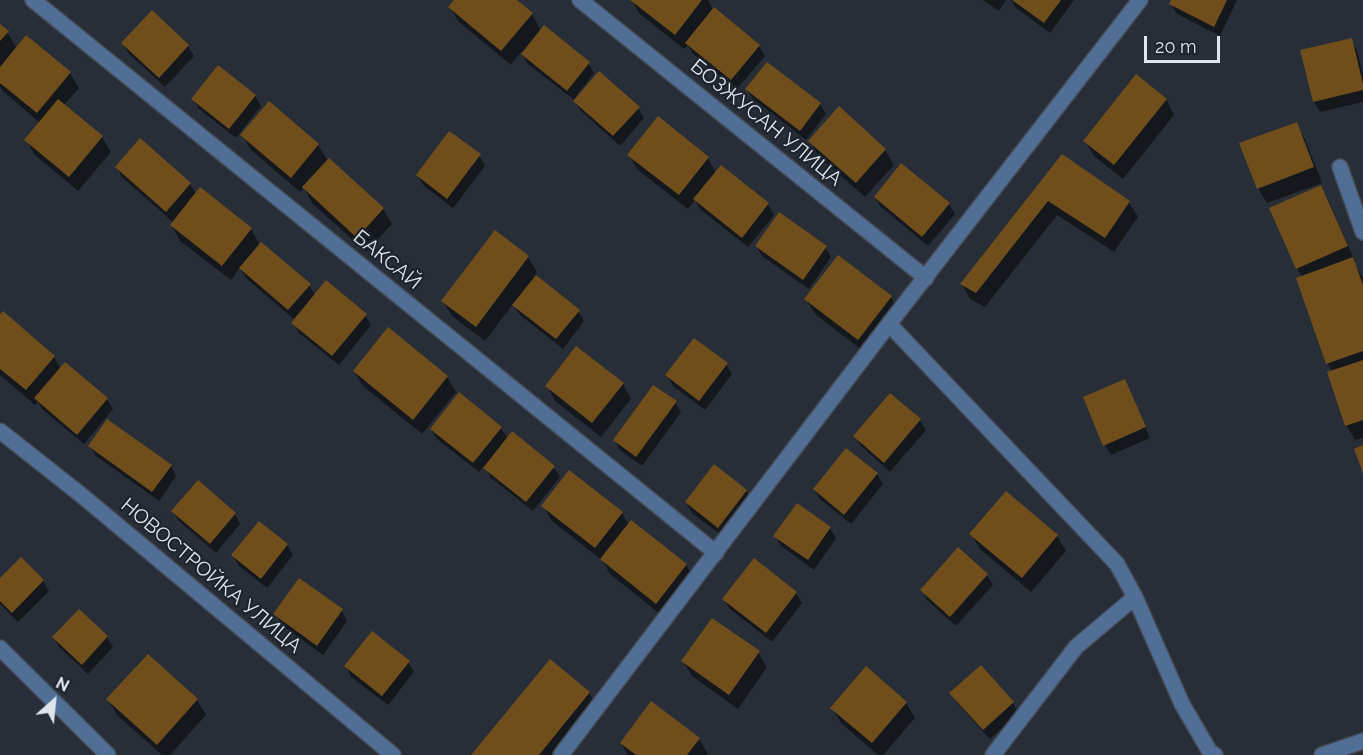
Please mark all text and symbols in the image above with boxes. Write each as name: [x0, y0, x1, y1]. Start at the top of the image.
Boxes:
scale bar: [1147, 24, 1224, 62]
text: 20 m: [1155, 36, 1197, 57]
street label: БОЗЖУСАН УЛИЦА: [685, 55, 847, 191]
street label: БАКСАЙ: [348, 225, 426, 295]
street label: НОВОСТРОЙКА УЛИЦА: [116, 493, 306, 659]
north arrow: [24, 671, 84, 731]
text: N: [53, 673, 72, 696]

